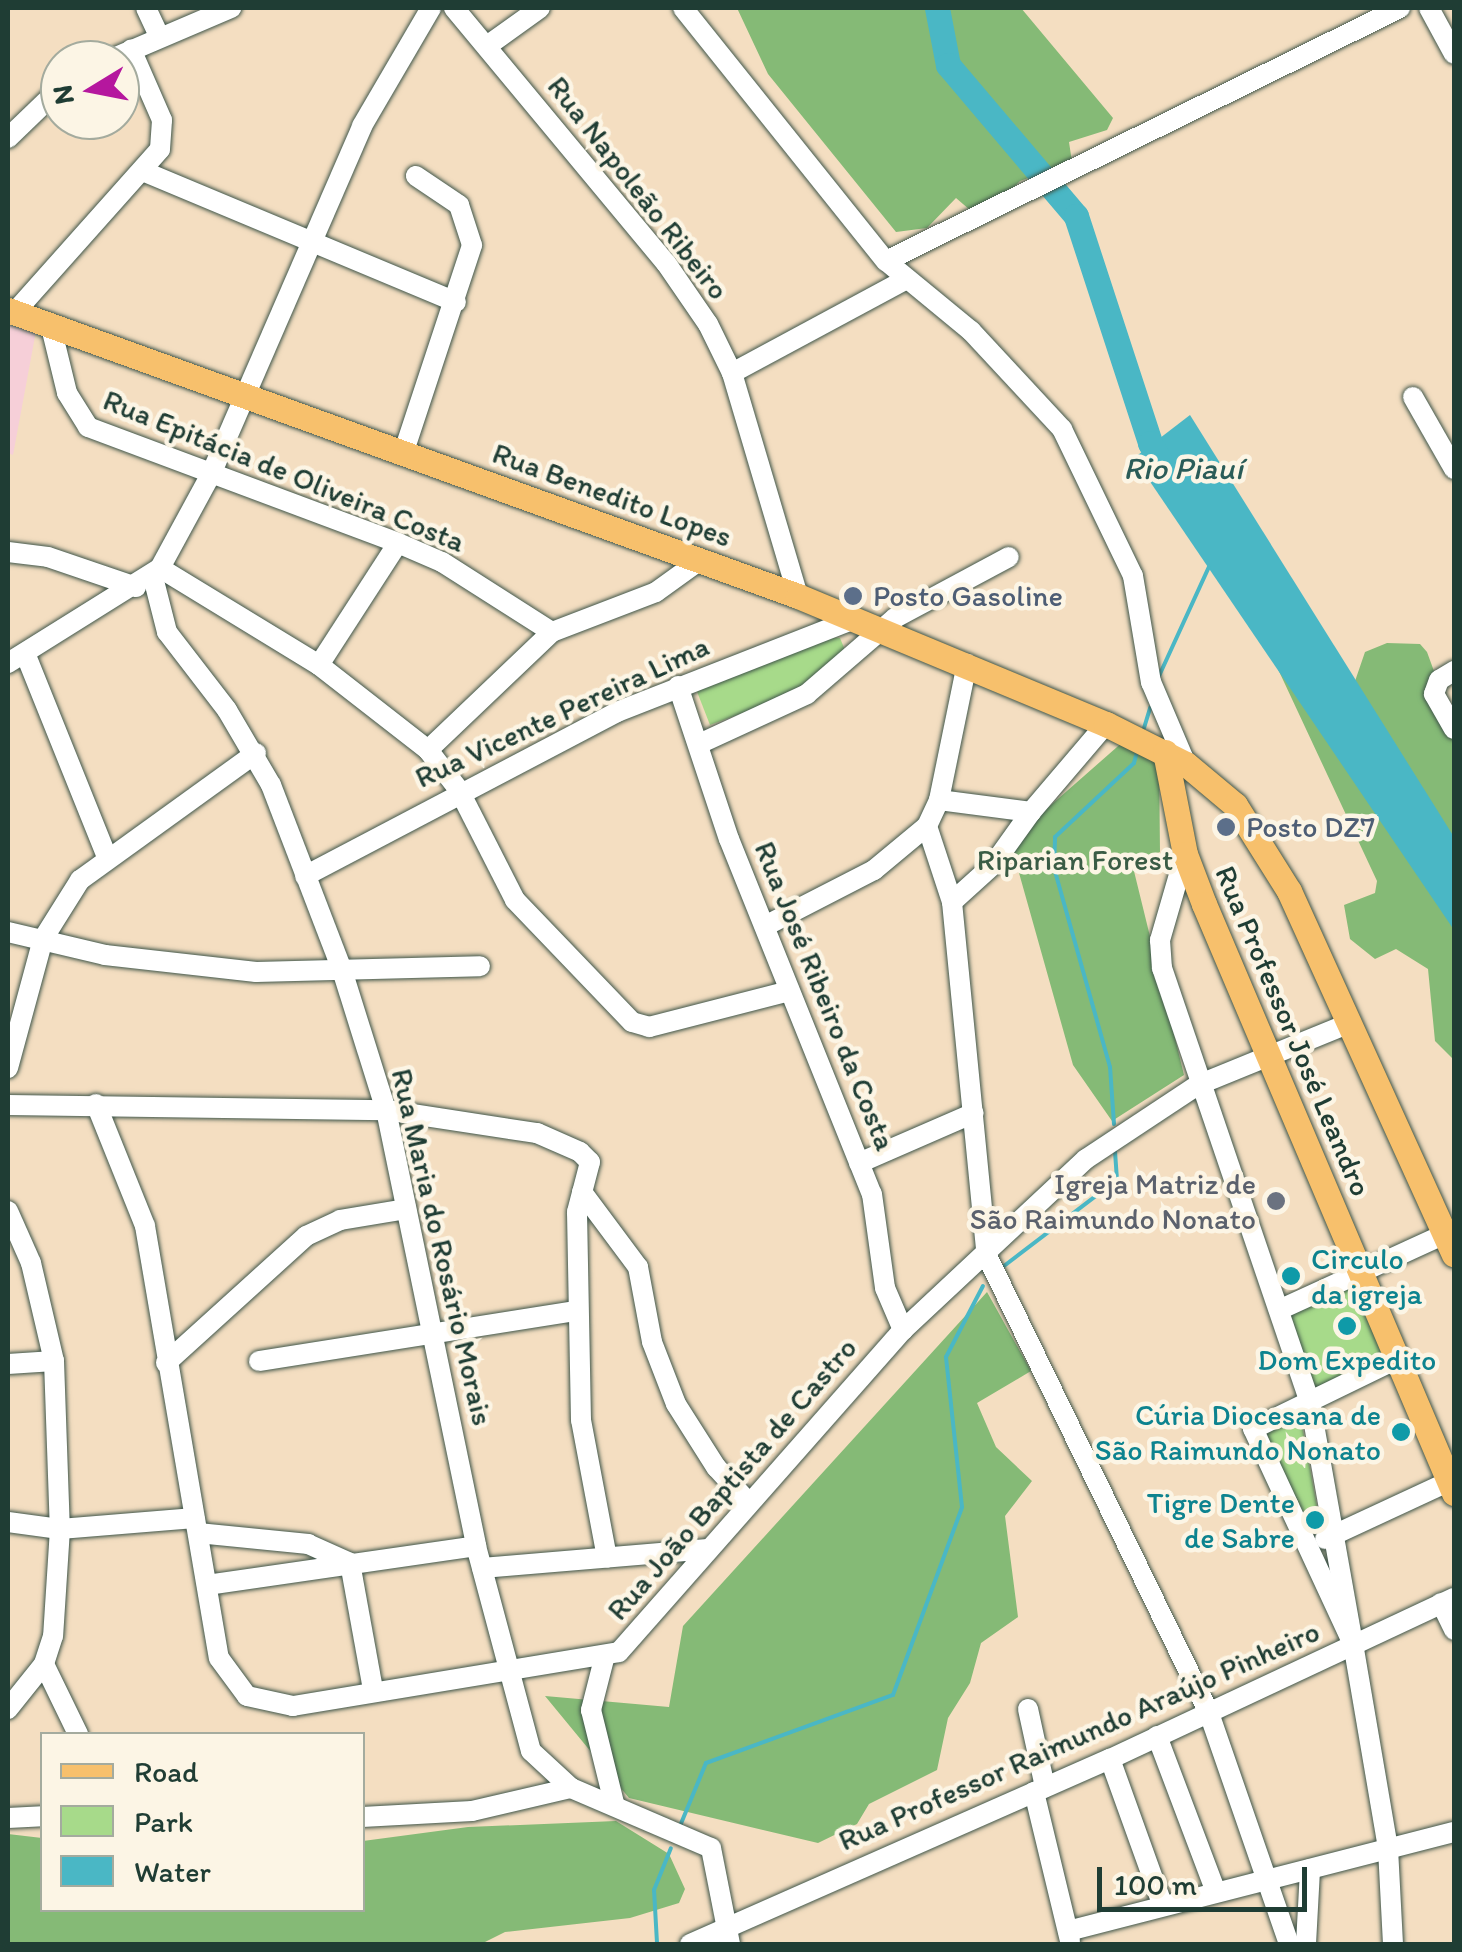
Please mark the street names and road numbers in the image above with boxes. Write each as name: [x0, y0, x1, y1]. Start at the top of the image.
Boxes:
street label: Rua Napoleão Ribeiro: [540, 69, 736, 307]
street label: Rua Epitácia de Oliveira Costa: [98, 382, 470, 560]
street label: Rua Benedito Lopes: [487, 435, 737, 555]
street label: Rua Vicente Pereira Lima: [410, 628, 714, 796]
street label: Rua José Ribeiro da Costa: [747, 836, 903, 1156]
street label: Rua Professor José Leandro: [1207, 861, 1379, 1201]
street label: Rua Maria do Rosário Morais: [383, 1065, 501, 1429]
street label: Rua João Baptista de Castro: [599, 1330, 865, 1628]
street label: Rua Professor Raimundo Araújo Pinheiro: [833, 1613, 1325, 1859]

